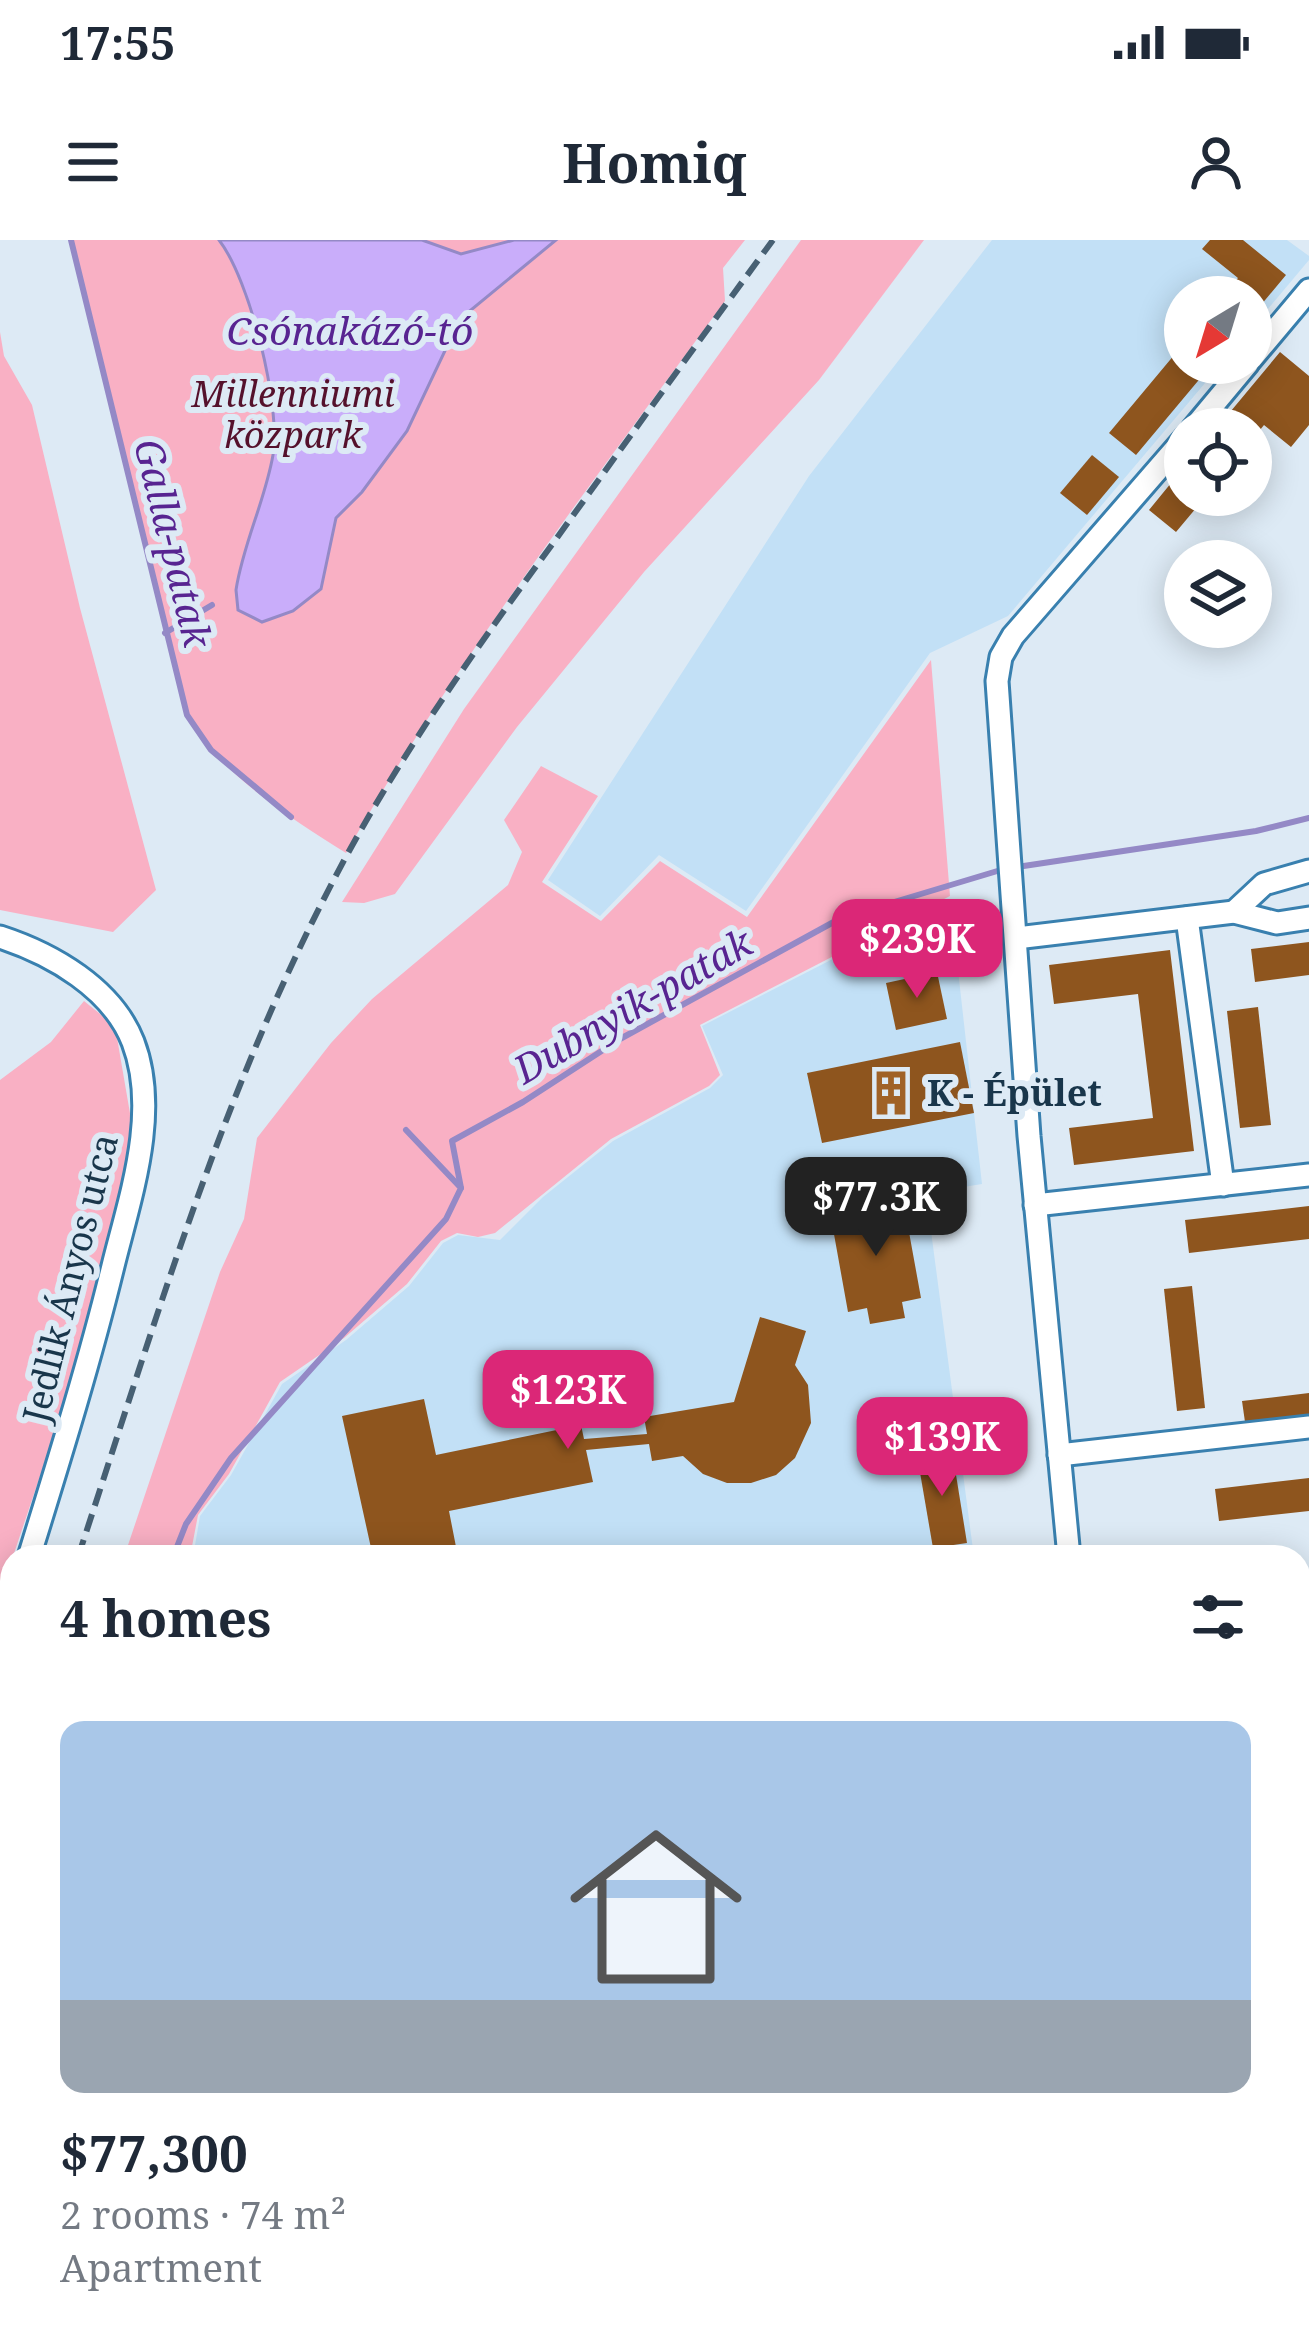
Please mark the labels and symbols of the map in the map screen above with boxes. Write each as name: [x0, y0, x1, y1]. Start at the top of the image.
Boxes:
north arrow: [1164, 276, 1272, 384]
water label: Csónakázó-tó: [227, 303, 473, 356]
park label: Millenniumi közpark: [190, 369, 395, 459]
water label: Galla-patak: [123, 433, 226, 654]
pin: $239K: [833, 899, 1001, 1001]
water label: Dubnyik-patak: [502, 914, 763, 1095]
building icon: K - Épület: [866, 1068, 916, 1118]
place label: K - Épület: [927, 1068, 1102, 1117]
street label: Jedlik Ányos utca: [10, 1129, 129, 1428]
pin: $77.3K: [778, 1157, 974, 1259]
pin: $123K: [484, 1350, 652, 1452]
pin: $139K: [858, 1397, 1026, 1499]

